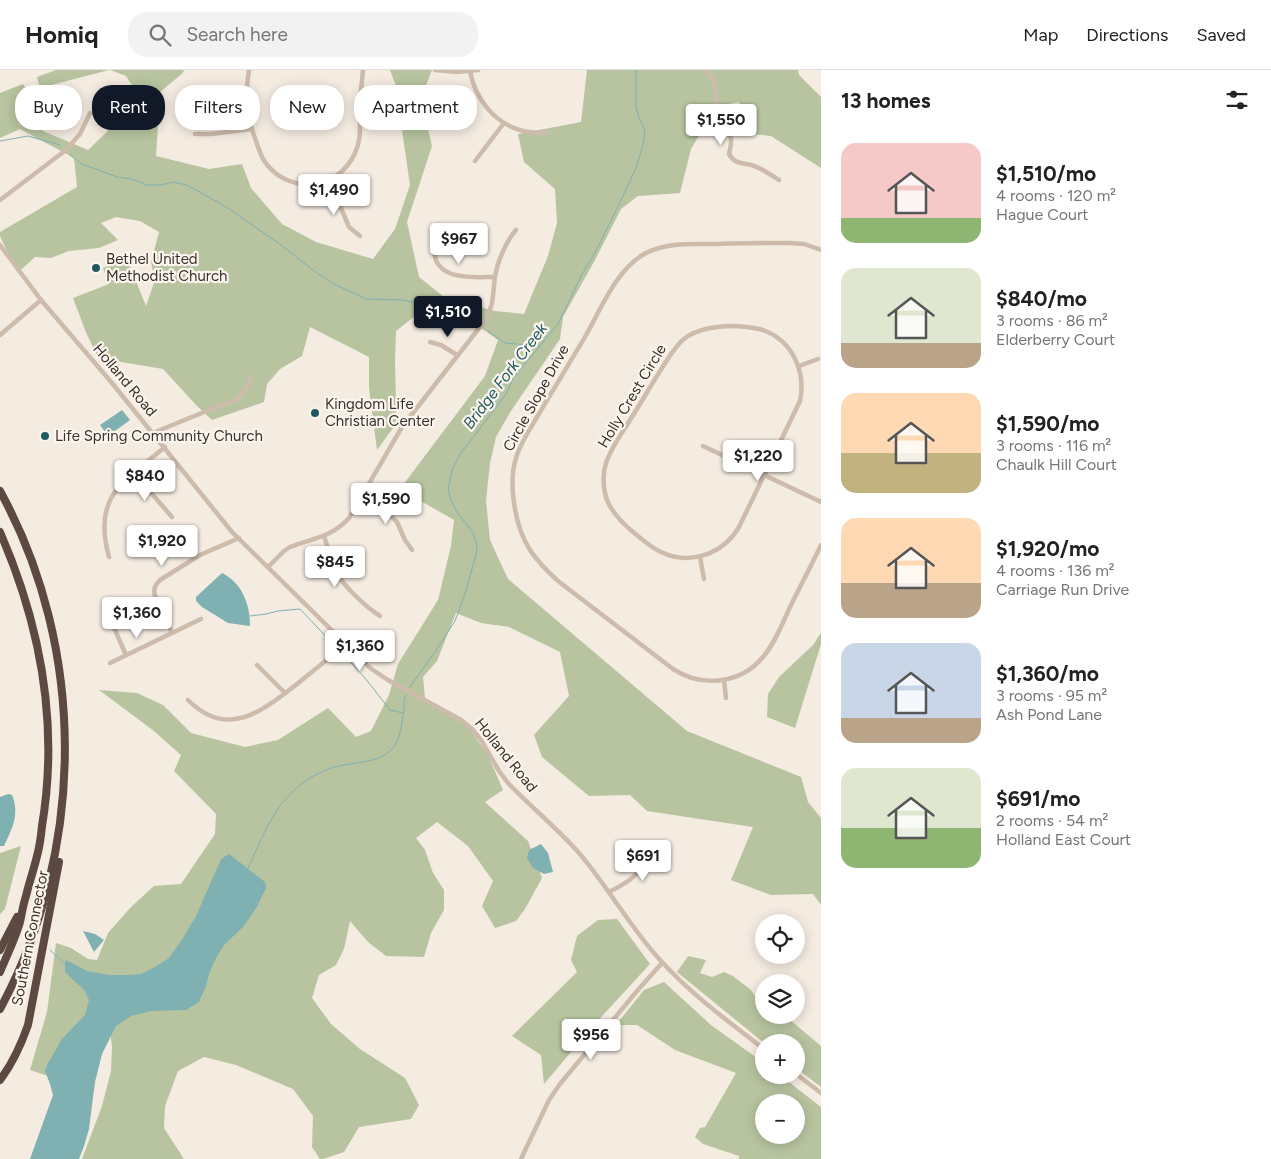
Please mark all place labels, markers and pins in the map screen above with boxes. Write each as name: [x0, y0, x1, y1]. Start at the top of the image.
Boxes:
pin: $1,550: [680, 104, 762, 146]
pin: $1,490: [293, 174, 375, 216]
pin: $967: [429, 222, 489, 265]
place label: Bethel United Methodist Church: [106, 250, 227, 285]
marker: Bethel United Methodist Church: [90, 262, 102, 274]
pin: $1,510: [407, 296, 489, 338]
place label: Kingdom Life Christian Center: [325, 395, 435, 430]
marker: Kingdom Life Christian Center: [309, 407, 321, 419]
place label: Life Spring Community Church: [55, 427, 263, 445]
marker: Life Spring Community Church: [39, 430, 51, 442]
pin: $1,220: [717, 440, 799, 482]
pin: $840: [115, 460, 175, 502]
pin: $1,590: [345, 482, 427, 525]
pin: $1,920: [121, 524, 203, 567]
pin: $845: [305, 546, 365, 588]
pin: $1,360: [96, 596, 178, 639]
pin: $1,360: [319, 630, 401, 672]
pin: $691: [613, 840, 673, 882]
pin: $956: [561, 1018, 621, 1061]

